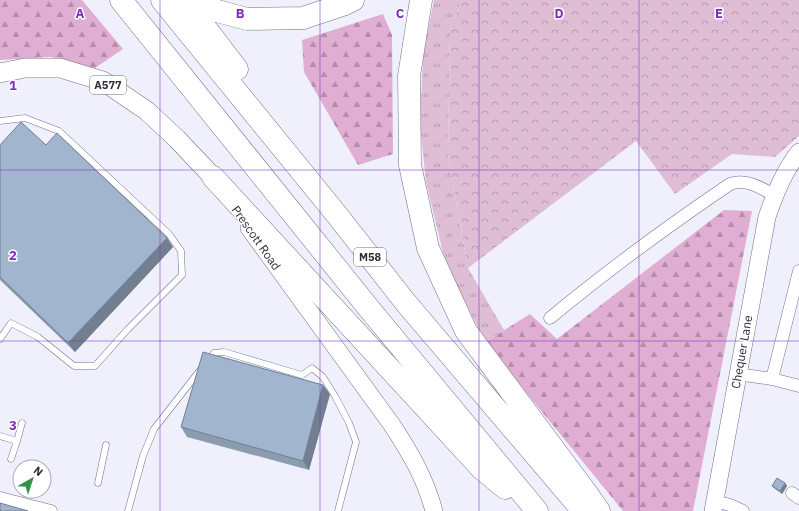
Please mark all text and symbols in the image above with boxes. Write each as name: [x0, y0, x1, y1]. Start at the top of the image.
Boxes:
text: A: [76, 5, 85, 22]
text: B: [236, 5, 245, 22]
text: C: [396, 5, 405, 22]
text: D: [554, 5, 564, 22]
text: E: [715, 5, 723, 22]
road number: A577: [90, 76, 126, 94]
text: 1: [9, 77, 17, 94]
street label: Prescott Road: [229, 203, 284, 273]
text: 2: [9, 247, 17, 264]
road number: M58: [354, 248, 386, 266]
street label: Chequer Lane: [728, 314, 755, 390]
text: 3: [9, 417, 17, 434]
north arrow: [12, 459, 52, 499]
text: N: [31, 463, 46, 479]

